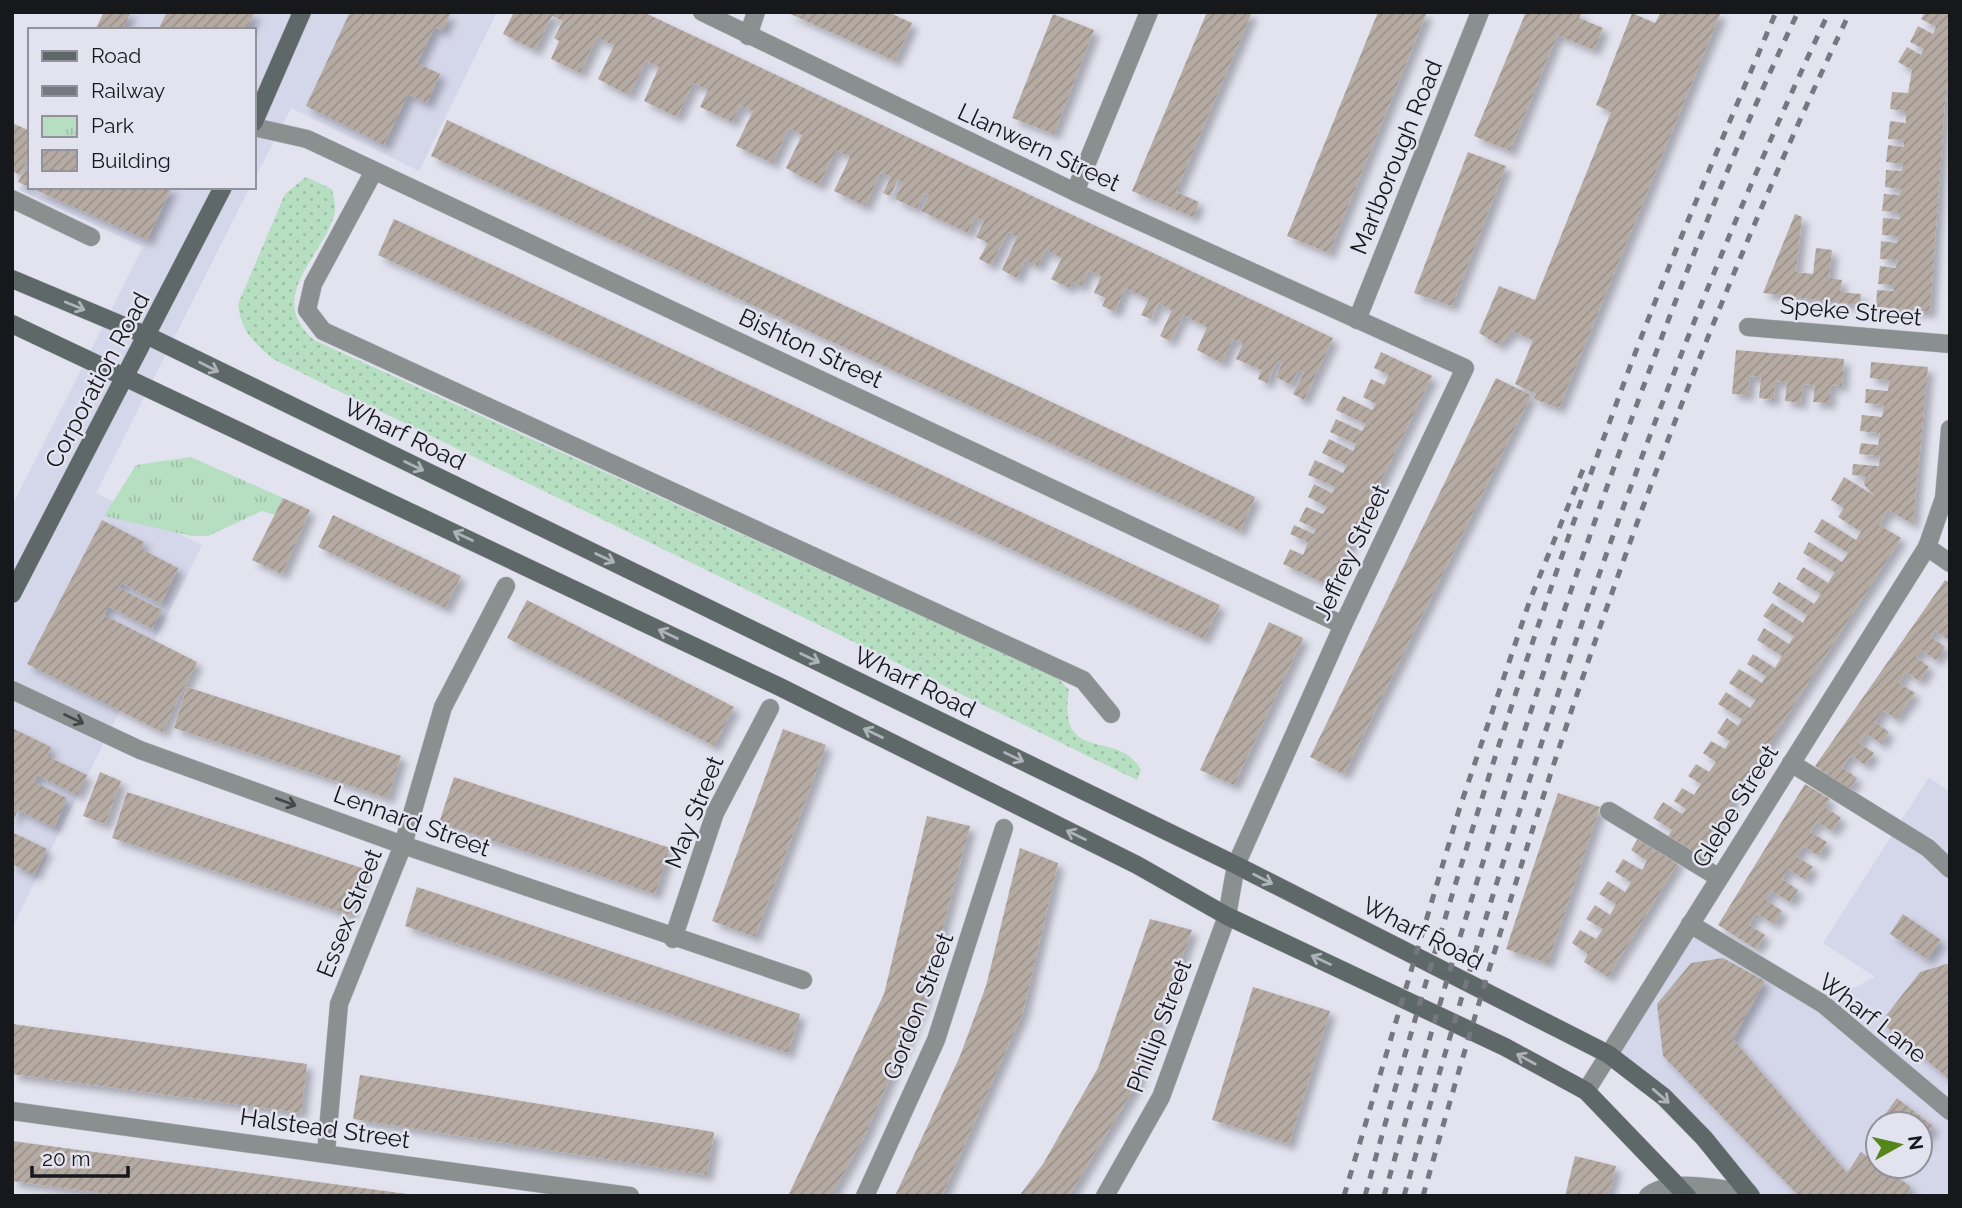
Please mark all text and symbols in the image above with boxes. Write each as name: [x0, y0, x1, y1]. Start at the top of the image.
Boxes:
legend: [28, 28, 256, 189]
text: Road: [91, 43, 141, 68]
street label: Marlborough Road: [1344, 56, 1448, 258]
text: Railway: [91, 78, 165, 103]
street label: Llanwern Street: [953, 97, 1125, 197]
text: Park: [91, 113, 134, 138]
text: Building: [91, 148, 171, 173]
street label: Corporation Road: [38, 287, 156, 473]
street label: Speke Street: [1779, 290, 1923, 332]
one-way arrow: [63, 301, 85, 314]
street label: Bishton Street: [734, 302, 888, 394]
one-way arrow: [198, 360, 219, 374]
street label: Wharf Road: [339, 392, 471, 476]
one-way arrow: [403, 459, 424, 473]
street label: Jeffrey Street: [1307, 480, 1395, 624]
one-way arrow: [453, 529, 474, 543]
one-way arrow: [594, 552, 615, 565]
one-way arrow: [658, 627, 679, 640]
street label: Wharf Road: [849, 640, 981, 724]
one-way arrow: [799, 651, 820, 665]
one-way arrow: [63, 713, 84, 726]
one-way arrow: [863, 726, 884, 740]
street label: Glebe Street: [1686, 739, 1784, 873]
one-way arrow: [1003, 751, 1024, 765]
street label: May Street: [658, 752, 730, 872]
street label: Lennard Street: [330, 779, 494, 863]
one-way arrow: [274, 797, 296, 809]
one-way arrow: [1066, 827, 1087, 841]
street label: Essex Street: [310, 844, 388, 982]
one-way arrow: [1252, 873, 1273, 886]
street label: Wharf Road: [1358, 890, 1488, 976]
street label: Gordon Street: [877, 928, 959, 1084]
one-way arrow: [1311, 953, 1333, 966]
street label: Phillip Street: [1120, 955, 1198, 1097]
street label: Wharf Lane: [1813, 967, 1933, 1069]
one-way arrow: [1517, 1052, 1537, 1066]
one-way arrow: [1652, 1088, 1670, 1104]
street label: Halstead Street: [238, 1102, 412, 1154]
north arrow: [1864, 1110, 1934, 1180]
scale bar: [32, 1134, 128, 1178]
text: N: [1904, 1134, 1928, 1151]
text: 20 m: [42, 1146, 90, 1171]

